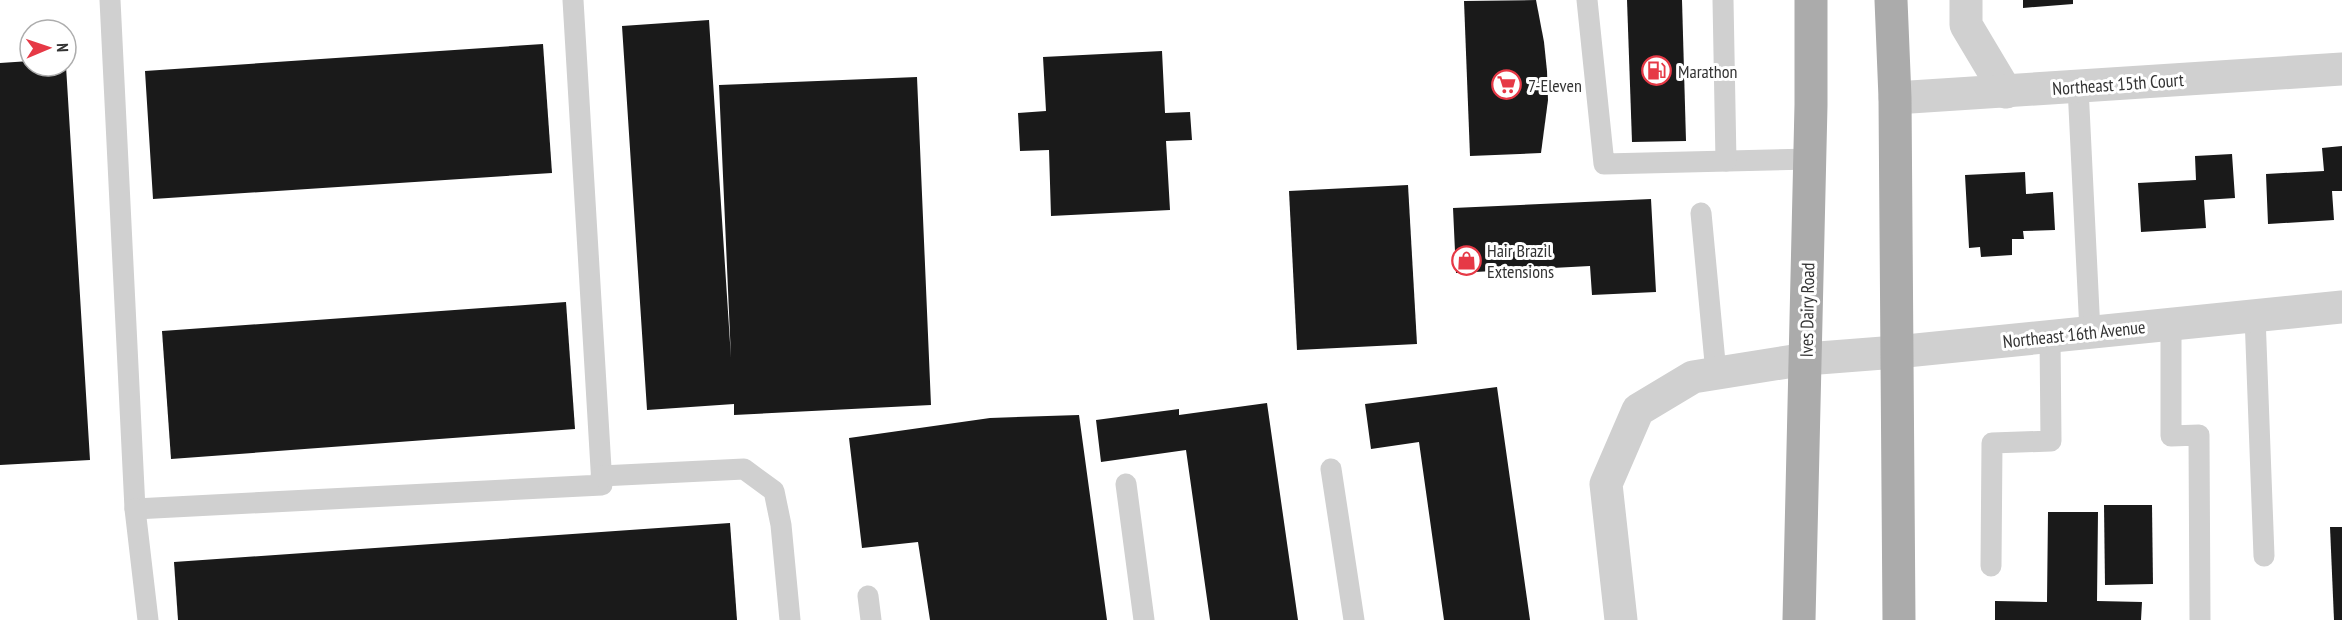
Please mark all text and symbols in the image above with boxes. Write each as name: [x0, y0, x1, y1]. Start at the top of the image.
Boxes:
north arrow: [18, 18, 78, 78]
text: N: [53, 43, 73, 52]
fuel station icon: Marathon: [1641, 55, 1673, 87]
place label: Marathon: [1678, 60, 1737, 83]
street label: Northeast 15th Court: [2051, 68, 2185, 100]
supermarket icon: 7-Eleven: [1491, 69, 1523, 101]
place label: 7-Eleven: [1528, 74, 1582, 97]
place label: Hair Brazil Extensions: [1487, 239, 1554, 283]
shop icon: Hair Brazil Extensions: [1450, 244, 1482, 276]
street label: Ives Dairy Road: [1795, 262, 1819, 358]
street label: Northeast 16th Avenue: [2002, 315, 2146, 353]

